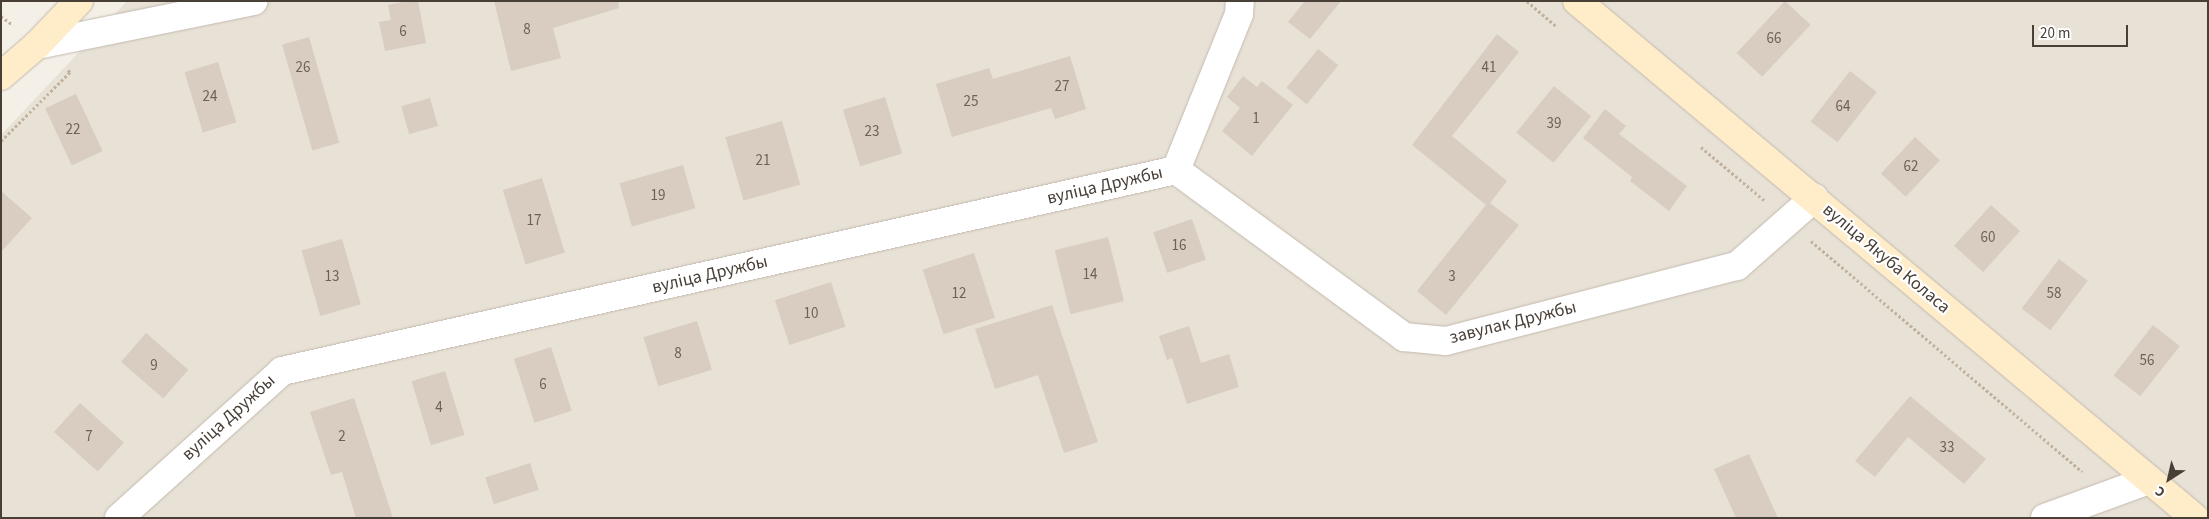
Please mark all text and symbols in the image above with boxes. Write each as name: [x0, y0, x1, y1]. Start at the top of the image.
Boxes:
scale bar: [2034, 15, 2130, 47]
house number: 8: [523, 21, 531, 39]
house number: 6: [399, 23, 407, 41]
text: 20 m: [2040, 23, 2070, 44]
house number: 66: [1767, 30, 1781, 48]
house number: 26: [296, 59, 310, 77]
house number: 41: [1482, 59, 1496, 77]
house number: 27: [1055, 78, 1069, 96]
house number: 24: [203, 88, 217, 106]
house number: 25: [964, 93, 978, 111]
house number: 64: [1836, 98, 1850, 116]
house number: 1: [1252, 110, 1260, 128]
house number: 39: [1547, 115, 1561, 133]
house number: 22: [66, 121, 80, 139]
house number: 23: [865, 123, 879, 141]
house number: 21: [756, 152, 770, 170]
house number: 62: [1904, 158, 1918, 176]
street label: вуліца Дружбы: [1045, 162, 1165, 210]
house number: 19: [651, 187, 665, 205]
street label: вуліца Якуба Коласа: [1818, 199, 1954, 319]
house number: 17: [527, 212, 541, 230]
house number: 60: [1981, 229, 1995, 247]
house number: 16: [1172, 237, 1186, 255]
street label: вуліца Дружбы: [650, 251, 770, 299]
house number: 14: [1083, 266, 1097, 284]
house number: 13: [325, 268, 339, 286]
house number: 3: [1448, 268, 1456, 286]
house number: 12: [952, 285, 966, 303]
house number: 58: [2047, 285, 2061, 303]
street label: завулак Дружбы: [1447, 297, 1579, 349]
house number: 10: [804, 305, 818, 323]
house number: 8: [674, 345, 682, 363]
house number: 56: [2140, 352, 2154, 370]
house number: 9: [150, 357, 158, 375]
street label: вуліца Дружбы: [178, 370, 280, 466]
house number: 6: [539, 376, 547, 394]
house number: 4: [435, 399, 443, 417]
house number: 7: [85, 428, 93, 446]
house number: 2: [338, 428, 346, 446]
house number: 33: [1940, 439, 1954, 457]
north arrow: [2144, 454, 2194, 504]
text: С: [2151, 481, 2169, 502]

